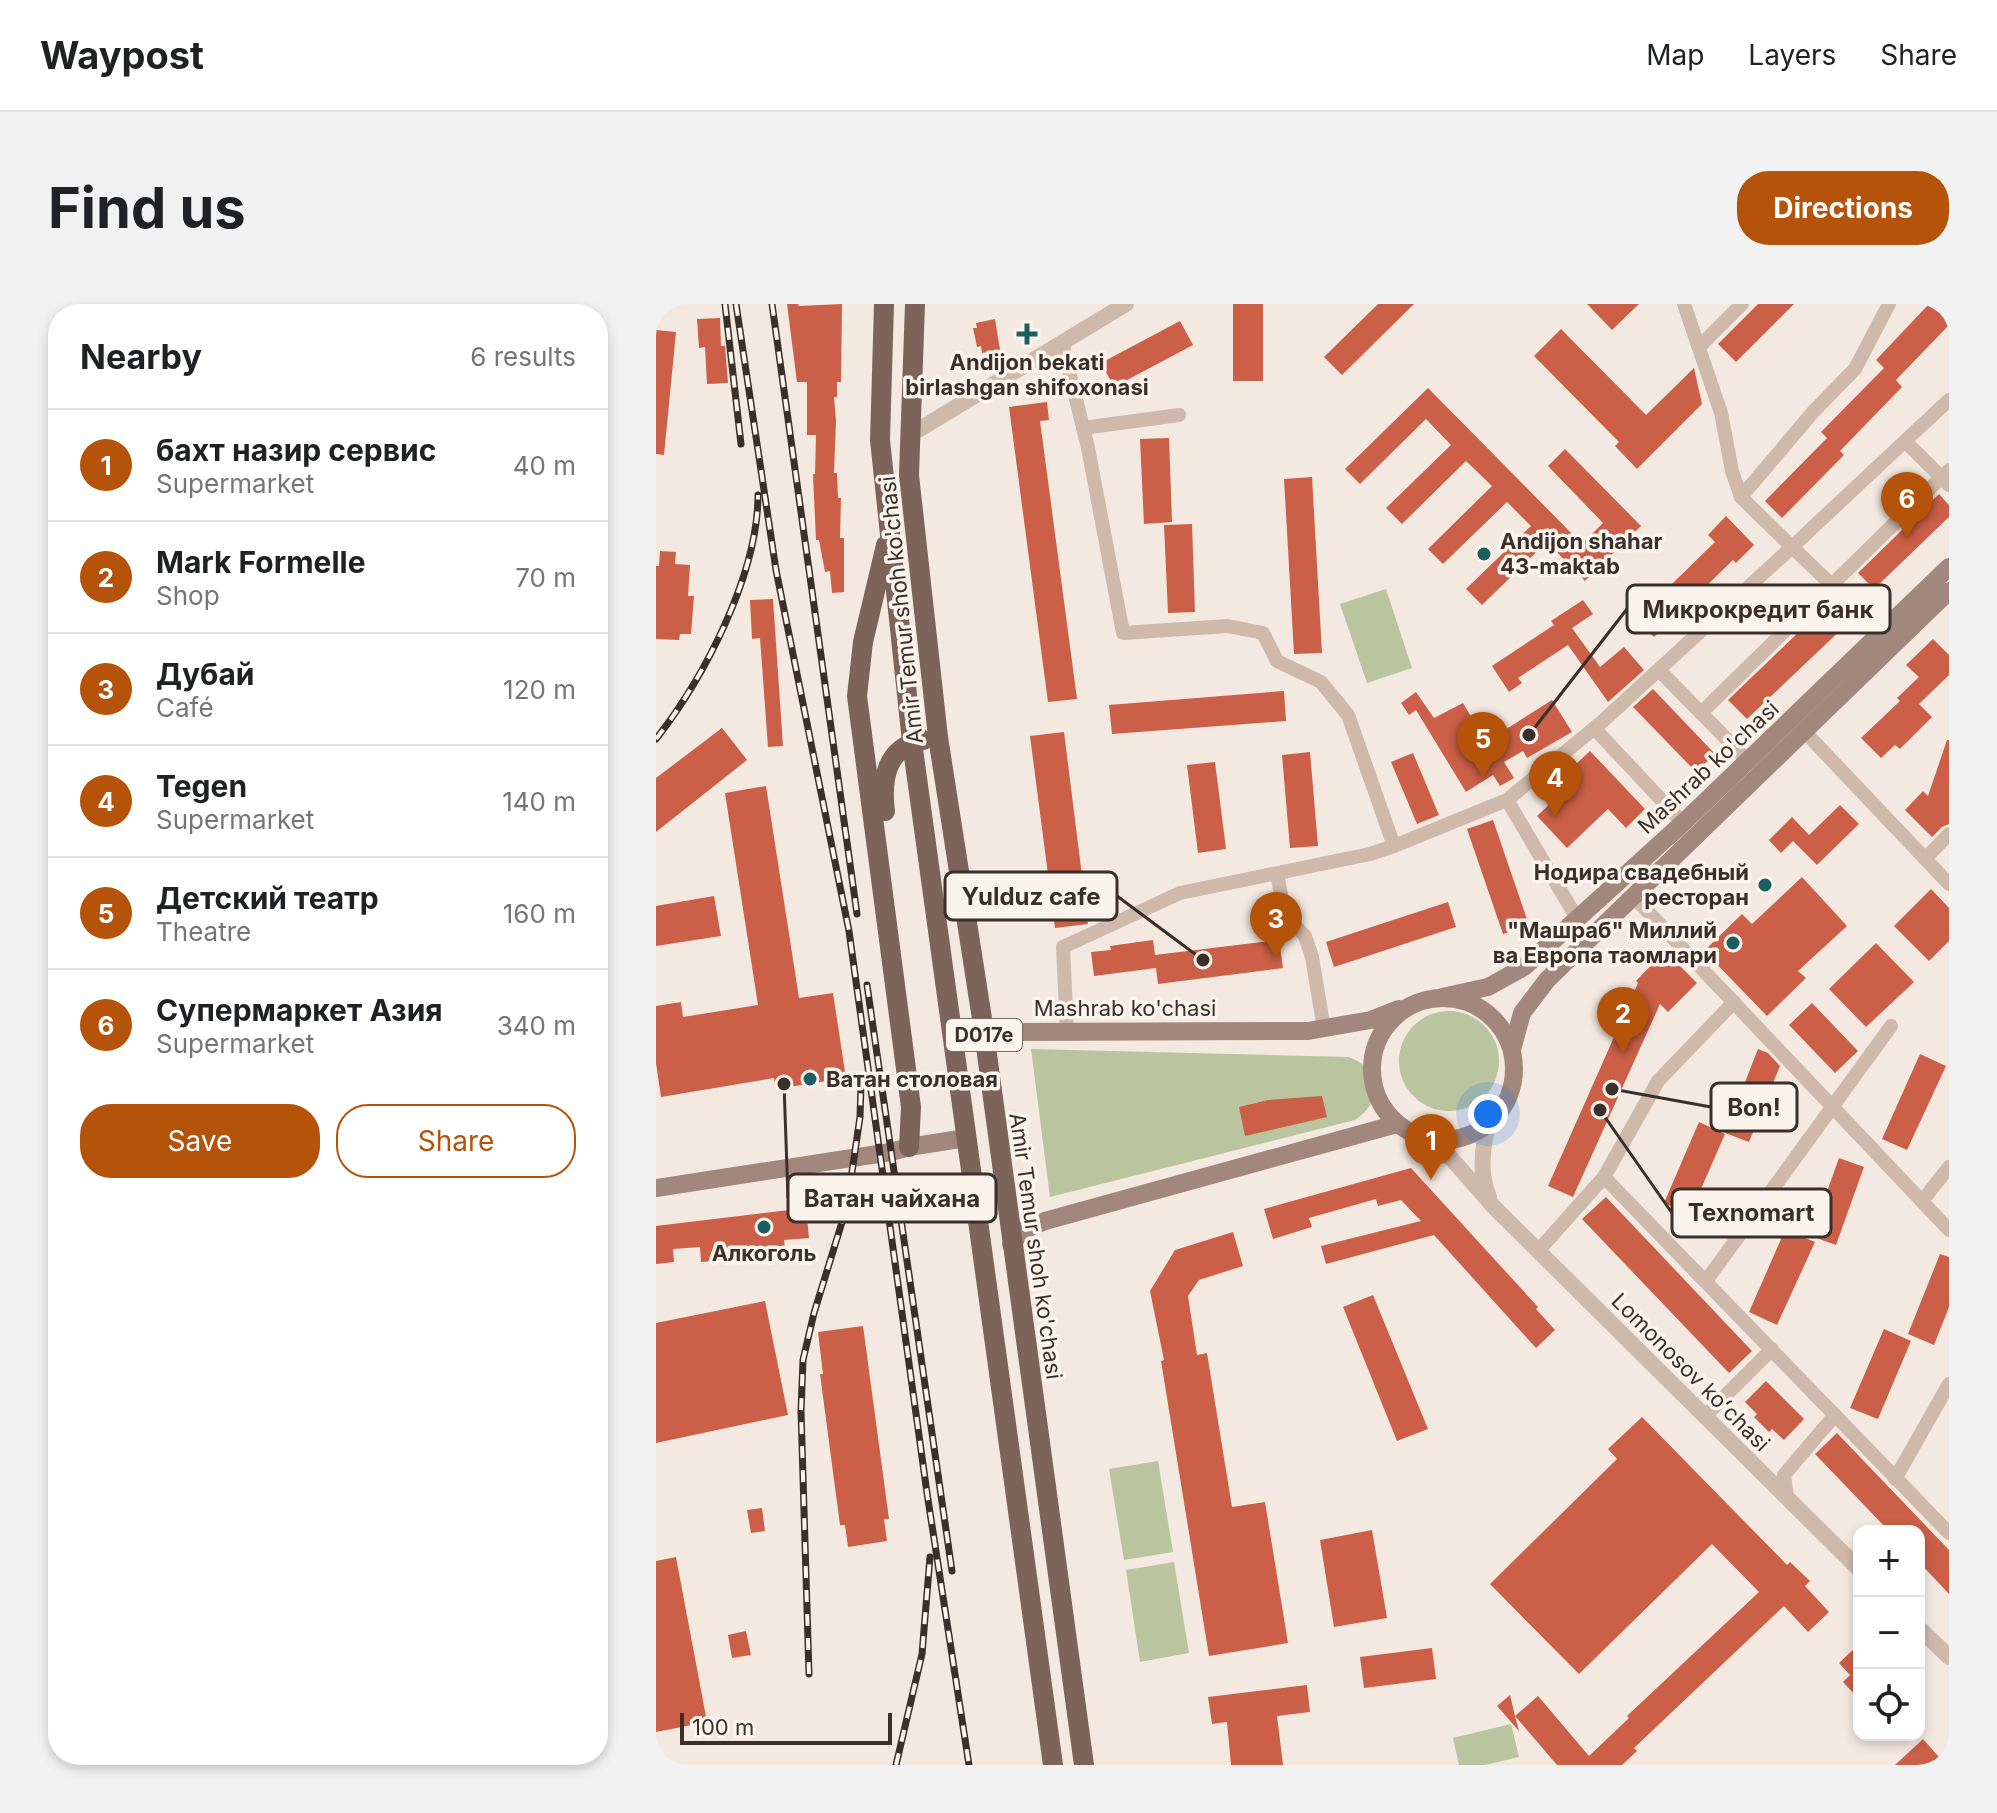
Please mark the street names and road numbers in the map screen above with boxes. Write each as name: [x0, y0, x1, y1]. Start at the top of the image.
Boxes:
street label: Amir Temur shoh ko'chasi: [874, 475, 928, 745]
street label: Mashrab ko'chasi: [1632, 695, 1784, 839]
street label: Mashrab ko'chasi: [1034, 995, 1216, 1021]
road number: D017e: [946, 1019, 1022, 1051]
street label: Amir Temur shoh ko'chasi: [1004, 1111, 1068, 1381]
street label: Lomonosov koʻchasi: [1607, 1288, 1775, 1456]

